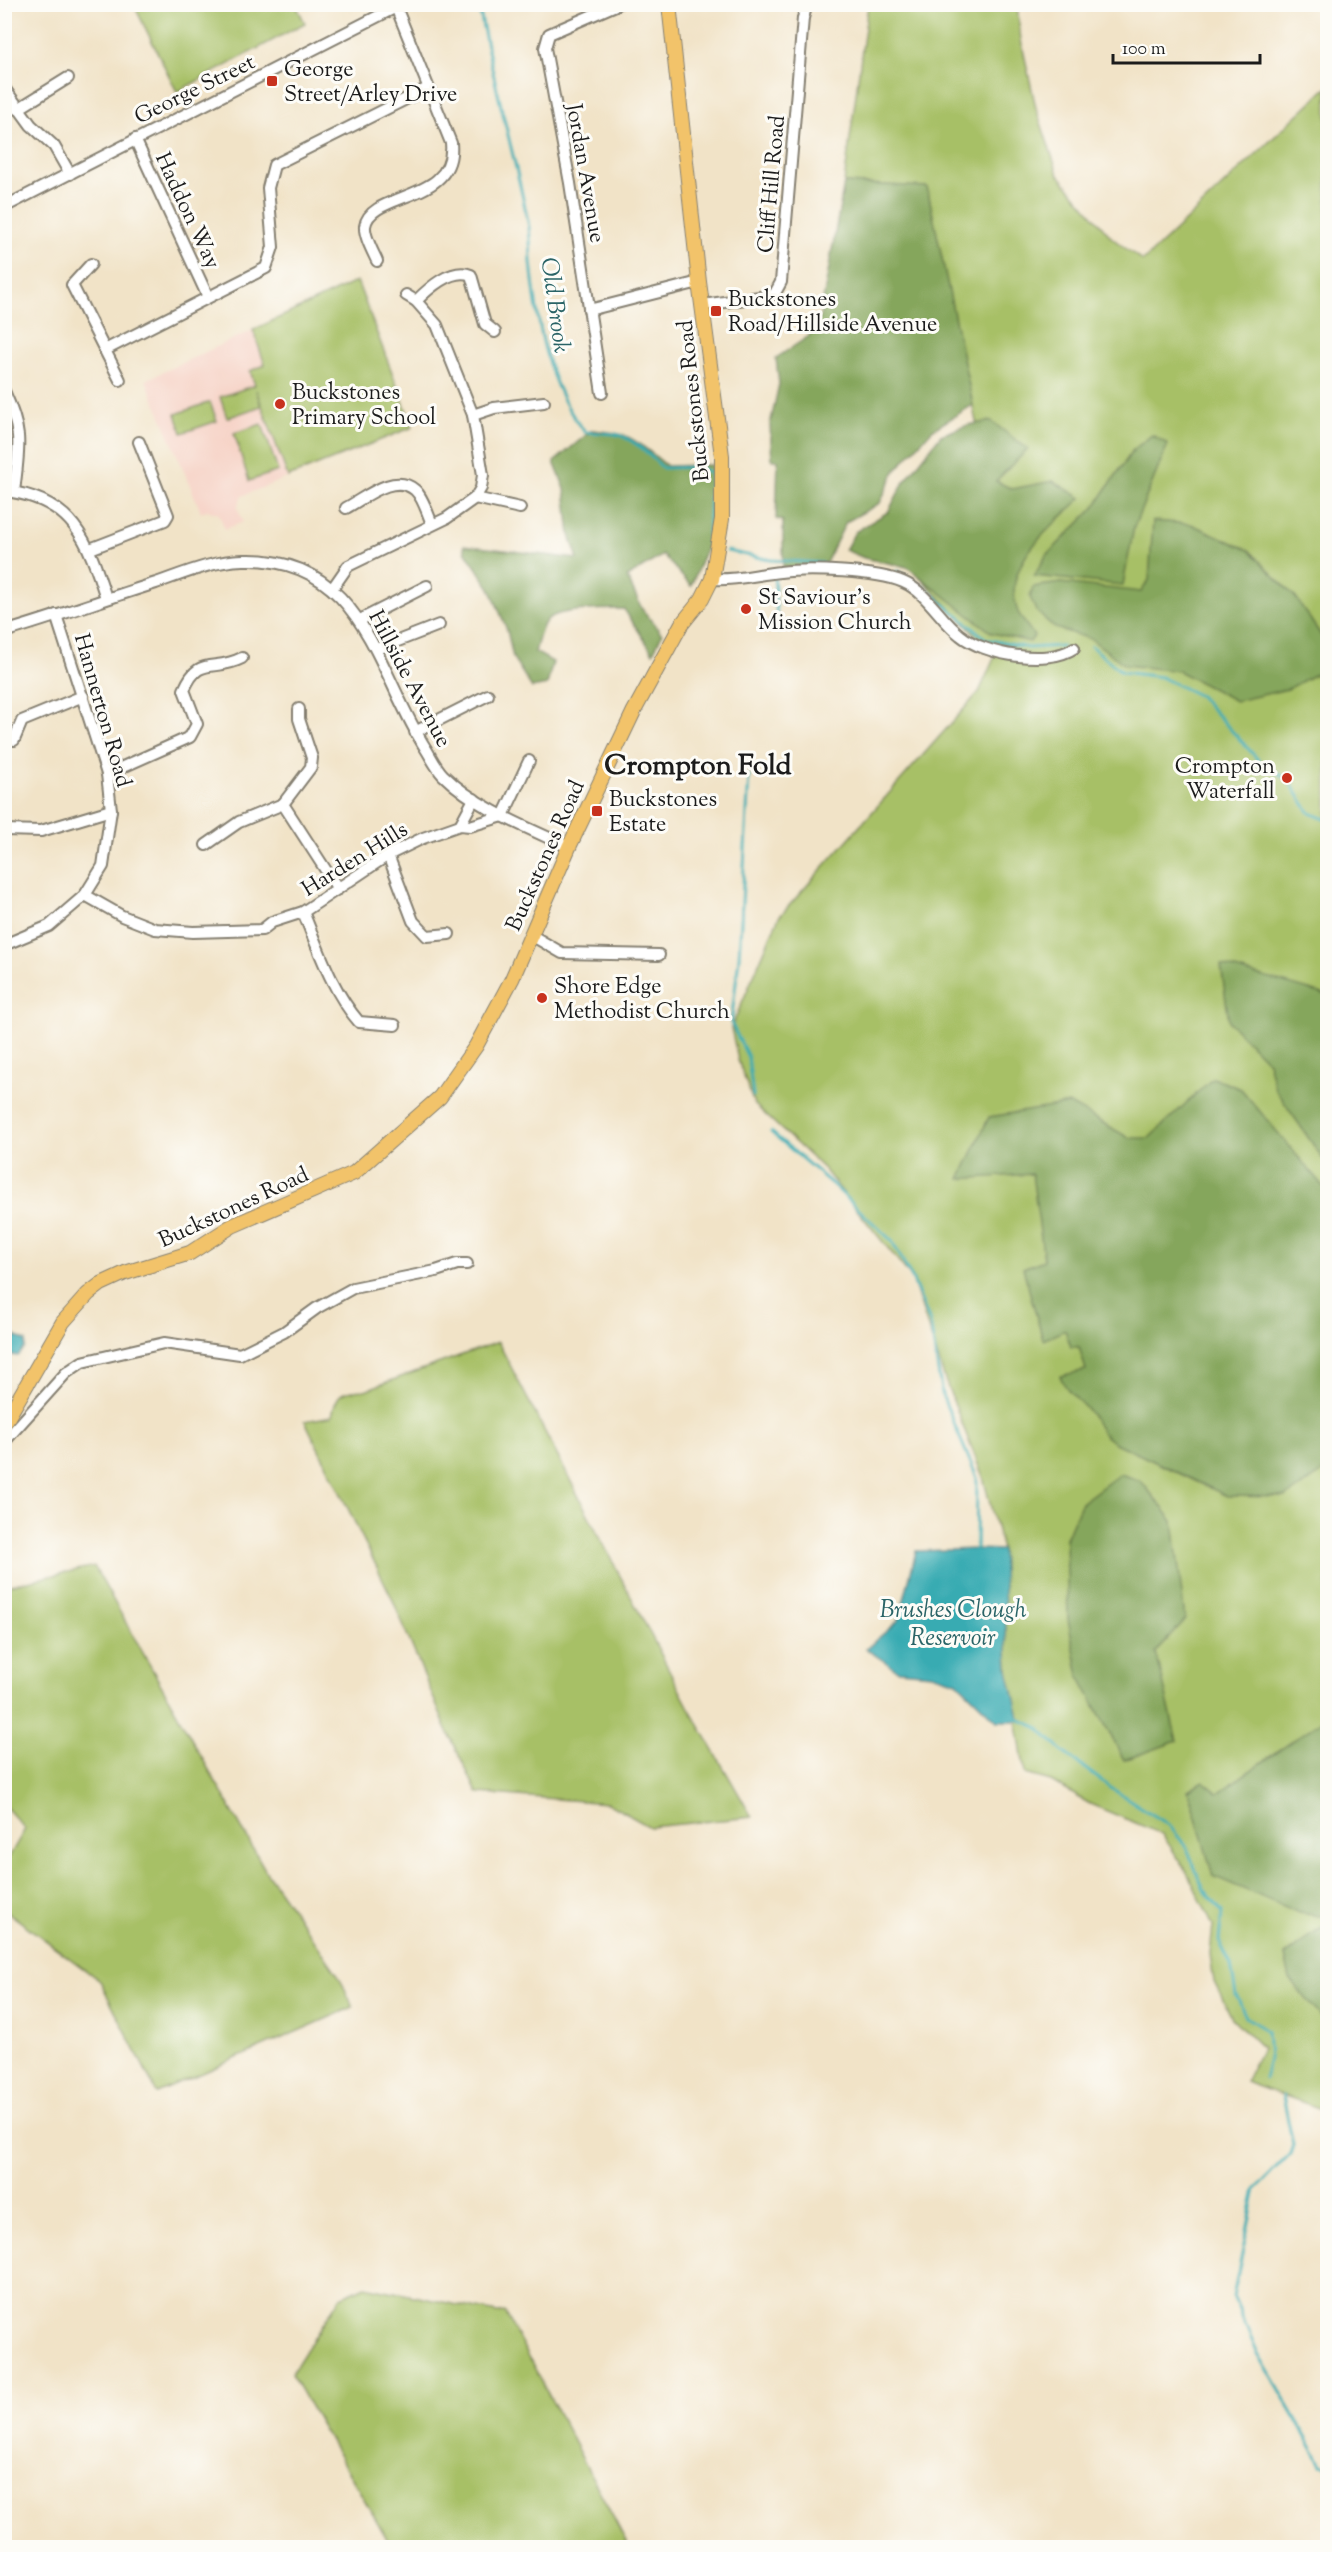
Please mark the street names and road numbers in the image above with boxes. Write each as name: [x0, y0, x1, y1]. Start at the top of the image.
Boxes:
street label: George Street: [129, 47, 262, 134]
street label: Jordan Avenue: [556, 101, 612, 245]
street label: Cliff Hill Road: [751, 114, 795, 255]
street label: Haddon Way: [145, 148, 227, 275]
street label: Buckstones Road: [671, 318, 719, 483]
street label: Hillside Avenue: [359, 605, 458, 754]
street label: Hannerton Road: [64, 630, 138, 791]
street label: Buckstones Road: [499, 776, 594, 937]
street label: Harden Hills: [296, 815, 415, 906]
street label: Buckstones Road: [154, 1160, 315, 1258]

